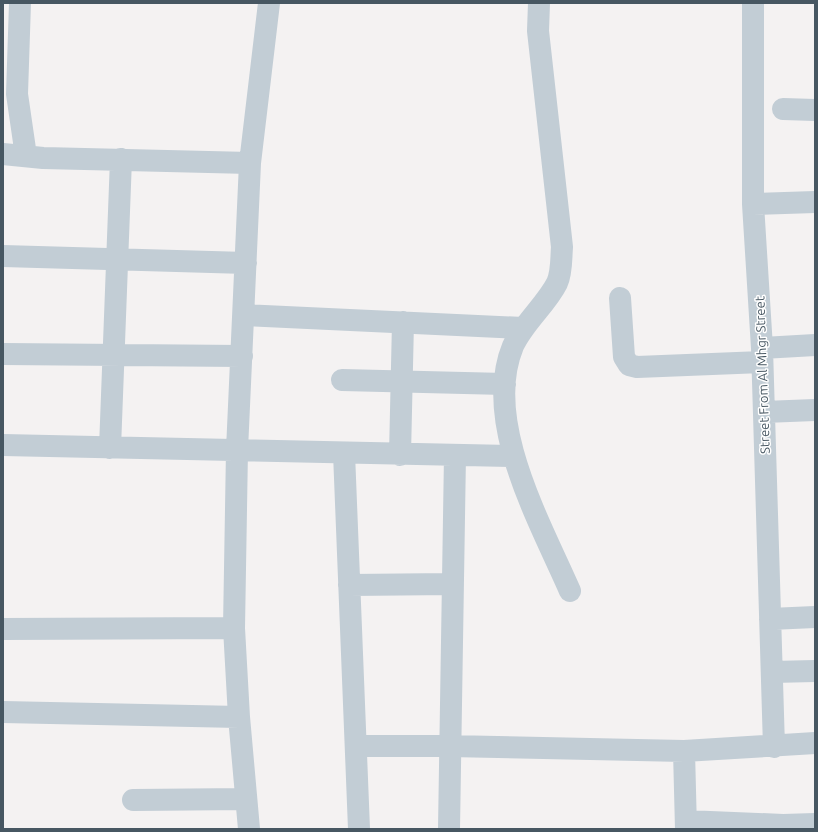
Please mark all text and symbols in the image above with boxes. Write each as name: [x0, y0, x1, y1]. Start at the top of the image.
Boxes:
street label: Street From Al Mhgr Street: [752, 296, 772, 454]

